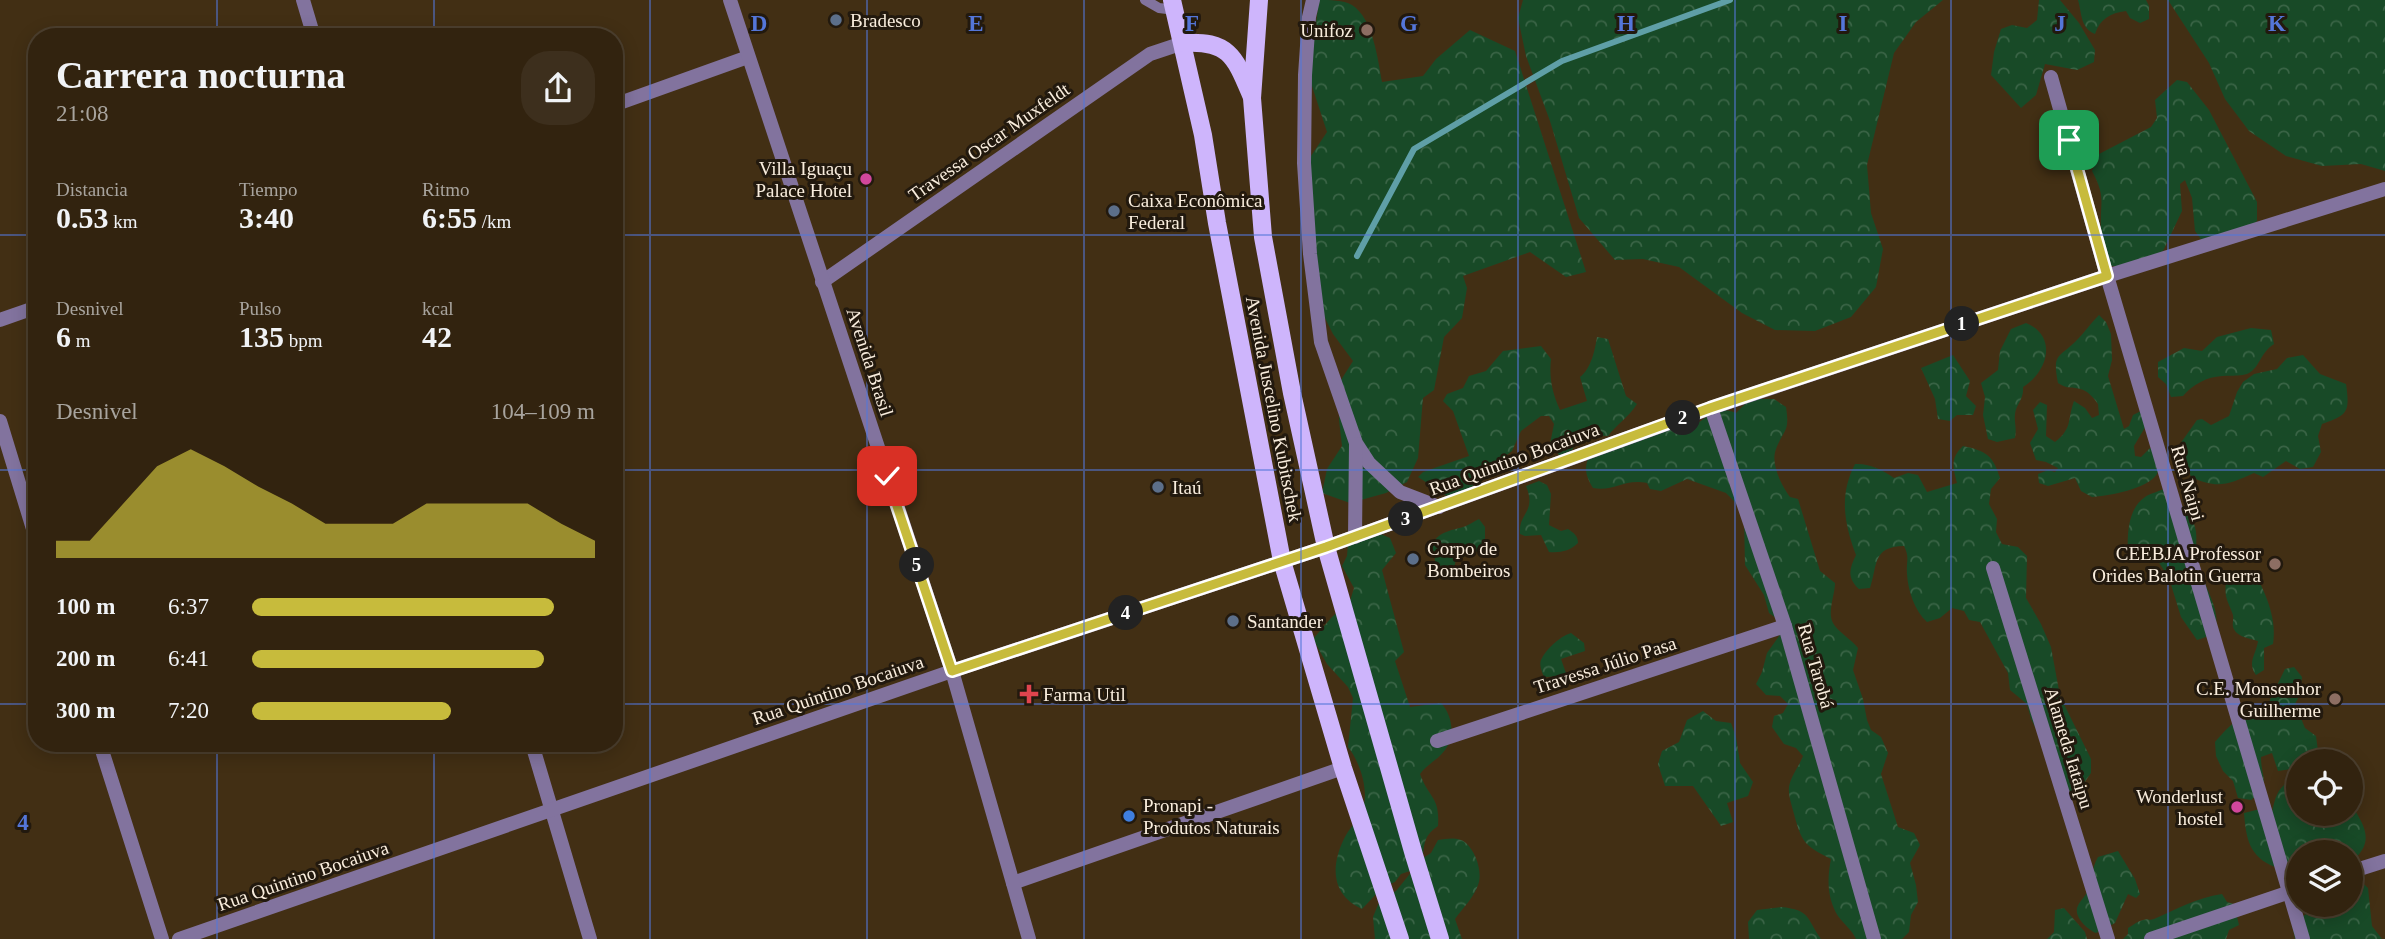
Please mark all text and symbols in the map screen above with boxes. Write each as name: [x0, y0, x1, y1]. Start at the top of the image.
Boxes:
place label: Bradesco: [850, 10, 921, 31]
text: D: [751, 11, 767, 36]
text: E: [968, 11, 984, 36]
text: F: [1185, 11, 1199, 36]
text: G: [1400, 11, 1418, 36]
text: H: [1617, 11, 1635, 36]
text: I: [1839, 11, 1848, 36]
text: J: [2054, 11, 2066, 36]
text: K: [2268, 11, 2286, 36]
marker: Bradesco: [828, 12, 844, 28]
place label: Unifoz: [1300, 20, 1353, 41]
marker: Unifoz: [1359, 22, 1375, 38]
button: share: [521, 51, 595, 125]
text: Carrera nocturna: [56, 54, 346, 96]
street label: Travessa Oscar Muxfeldt: [905, 78, 1074, 205]
text: 21:08: [56, 101, 108, 126]
pin: [2039, 110, 2099, 170]
icon: arrive: [2050, 121, 2088, 159]
place label: Villa Iguaçu Palace Hotel: [755, 158, 852, 201]
marker: Villa Iguaçu Palace Hotel: [858, 171, 874, 187]
text: Distancia: [56, 179, 128, 200]
text: Tiempo: [239, 179, 297, 200]
text: Ritmo: [422, 179, 470, 200]
place label: Caixa Econômica Federal: [1128, 190, 1263, 233]
text: 0.53: [56, 201, 109, 234]
text: 3:40: [239, 201, 294, 234]
text: 6:55: [422, 201, 477, 234]
marker: Caixa Econômica Federal: [1106, 203, 1122, 219]
text: km: [109, 211, 138, 232]
text: /km: [477, 211, 511, 232]
street label: Avenida Juscelino Kubitschek: [1242, 294, 1306, 524]
text: Desnivel: [56, 298, 124, 319]
text: Pulso: [239, 298, 281, 319]
text: kcal: [422, 298, 454, 319]
street label: Avenida Brasil: [843, 305, 897, 419]
pin: 1: [1944, 306, 1980, 342]
text: 1: [1957, 313, 1966, 334]
text: 6: [56, 320, 71, 353]
text: 135: [239, 320, 284, 353]
text: 42: [422, 320, 452, 353]
text: m: [71, 330, 91, 351]
text: bpm: [284, 330, 323, 351]
text: Desnivel: [56, 399, 138, 424]
text: 104–109 m: [491, 399, 595, 424]
pin: 2: [1666, 400, 1700, 436]
text: 2: [1678, 407, 1687, 428]
street label: Rua Quintino Bocaiuva: [1426, 418, 1602, 500]
street label: Rua Naipi: [2167, 443, 2209, 523]
pin: [857, 446, 917, 506]
icon: check: [868, 457, 906, 495]
place label: Itaú: [1172, 477, 1202, 498]
marker: Itaú: [1150, 479, 1166, 495]
pin: 3: [1388, 502, 1424, 536]
text: 3: [1401, 508, 1410, 529]
place label: Corpo de Bombeiros: [1427, 538, 1510, 581]
place label: CEEBJA Professor Orides Balotin Guerra: [2092, 543, 2262, 586]
pin: 5: [900, 548, 934, 582]
marker: Corpo de Bombeiros: [1405, 551, 1421, 567]
text: 5: [912, 554, 921, 575]
marker: CEEBJA Professor Orides Balotin Guerra: [2267, 556, 2283, 572]
text: 100 m: [56, 594, 115, 619]
text: 6:37: [168, 594, 209, 619]
pin: 4: [1108, 596, 1144, 630]
text: 4: [1121, 602, 1130, 623]
place label: Santander: [1247, 611, 1324, 632]
marker: Santander: [1225, 613, 1241, 629]
street label: Rua Tarobá: [1794, 621, 1838, 711]
street label: Travessa Júlio Pasa: [1531, 632, 1679, 698]
text: 200 m: [56, 646, 115, 671]
text: 6:41: [168, 646, 209, 671]
street label: Rua Quintino Bocaiuva: [750, 651, 927, 729]
place label: C.E. Monsenhor Guilherme: [2196, 678, 2322, 721]
place label: Farma Util: [1043, 684, 1126, 705]
street label: Alameda Iataipu: [2041, 685, 2098, 812]
marker: Farma Util: [1021, 686, 1037, 702]
marker: C.E. Monsenhor Guilherme: [2327, 691, 2343, 707]
text: 300 m: [56, 698, 115, 723]
text: 7:20: [168, 698, 209, 723]
map controls: [2286, 749, 2363, 917]
button: locate: [2286, 749, 2363, 826]
place label: Wonderlust hostel: [2136, 786, 2224, 829]
place label: Pronapi - Produtos Naturais: [1143, 795, 1280, 838]
marker: Wonderlust hostel: [2229, 799, 2245, 815]
marker: Pronapi - Produtos Naturais: [1121, 808, 1137, 824]
text: 4: [17, 810, 29, 835]
street label: Rua Quintino Bocaiuva: [215, 837, 392, 915]
button: layers: [2286, 840, 2363, 917]

